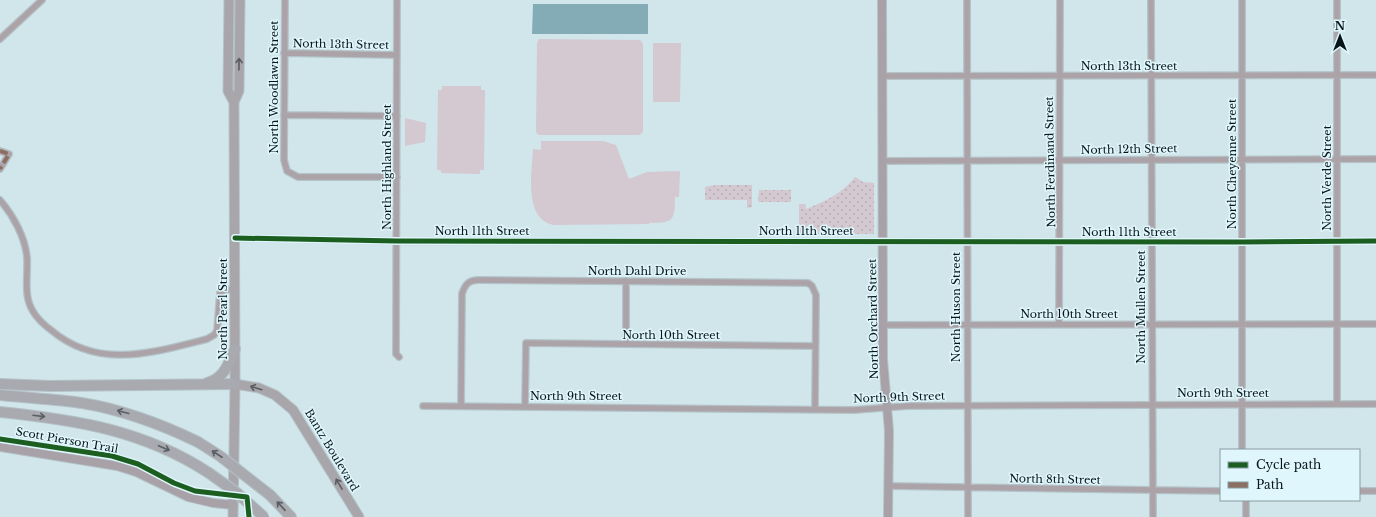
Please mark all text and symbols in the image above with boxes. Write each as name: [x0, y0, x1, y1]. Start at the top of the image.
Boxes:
north arrow: [1320, 16, 1360, 56]
text: N: [1335, 19, 1346, 33]
street label: North Woodlawn Street: [267, 20, 281, 154]
street label: North 13th Street: [293, 36, 390, 52]
one-way arrow: [235, 58, 243, 71]
street label: North 13th Street: [1081, 59, 1178, 73]
street label: North Ferdinand Street: [1042, 95, 1058, 228]
street label: North Cheyenne Street: [1225, 98, 1239, 229]
street label: North Highland Street: [380, 103, 394, 230]
street label: North Verde Street: [1320, 124, 1334, 231]
street label: North 12th Street: [1081, 141, 1178, 157]
street label: North 11th Street: [435, 224, 530, 238]
street label: North 11th Street: [759, 224, 854, 238]
street label: North 11th Street: [1082, 225, 1177, 239]
street label: North Mullen Street: [1134, 250, 1148, 364]
street label: North Huson Street: [949, 251, 963, 362]
street label: North Pearl Street: [216, 257, 230, 360]
street label: North Orchard Street: [865, 258, 881, 380]
street label: North Dahl Drive: [588, 264, 686, 278]
street label: North 10th Street: [1020, 307, 1119, 321]
street label: North 10th Street: [622, 328, 721, 342]
one-way arrow: [250, 384, 263, 391]
street label: North 9th Street: [1177, 386, 1270, 400]
street label: North 9th Street: [853, 388, 946, 406]
street label: North 9th Street: [530, 389, 623, 403]
street label: Bantz Boulevard: [302, 406, 362, 494]
one-way arrow: [117, 408, 130, 415]
one-way arrow: [32, 412, 45, 420]
street label: Scott Pierson Trail: [15, 424, 120, 456]
one-way arrow: [158, 444, 170, 452]
legend: [1220, 449, 1360, 501]
one-way arrow: [212, 450, 223, 458]
text: Cycle path: [1256, 457, 1321, 472]
street label: North 8th Street: [1009, 471, 1102, 487]
text: Path: [1256, 477, 1284, 492]
one-way arrow: [334, 478, 342, 490]
one-way arrow: [276, 501, 285, 511]

